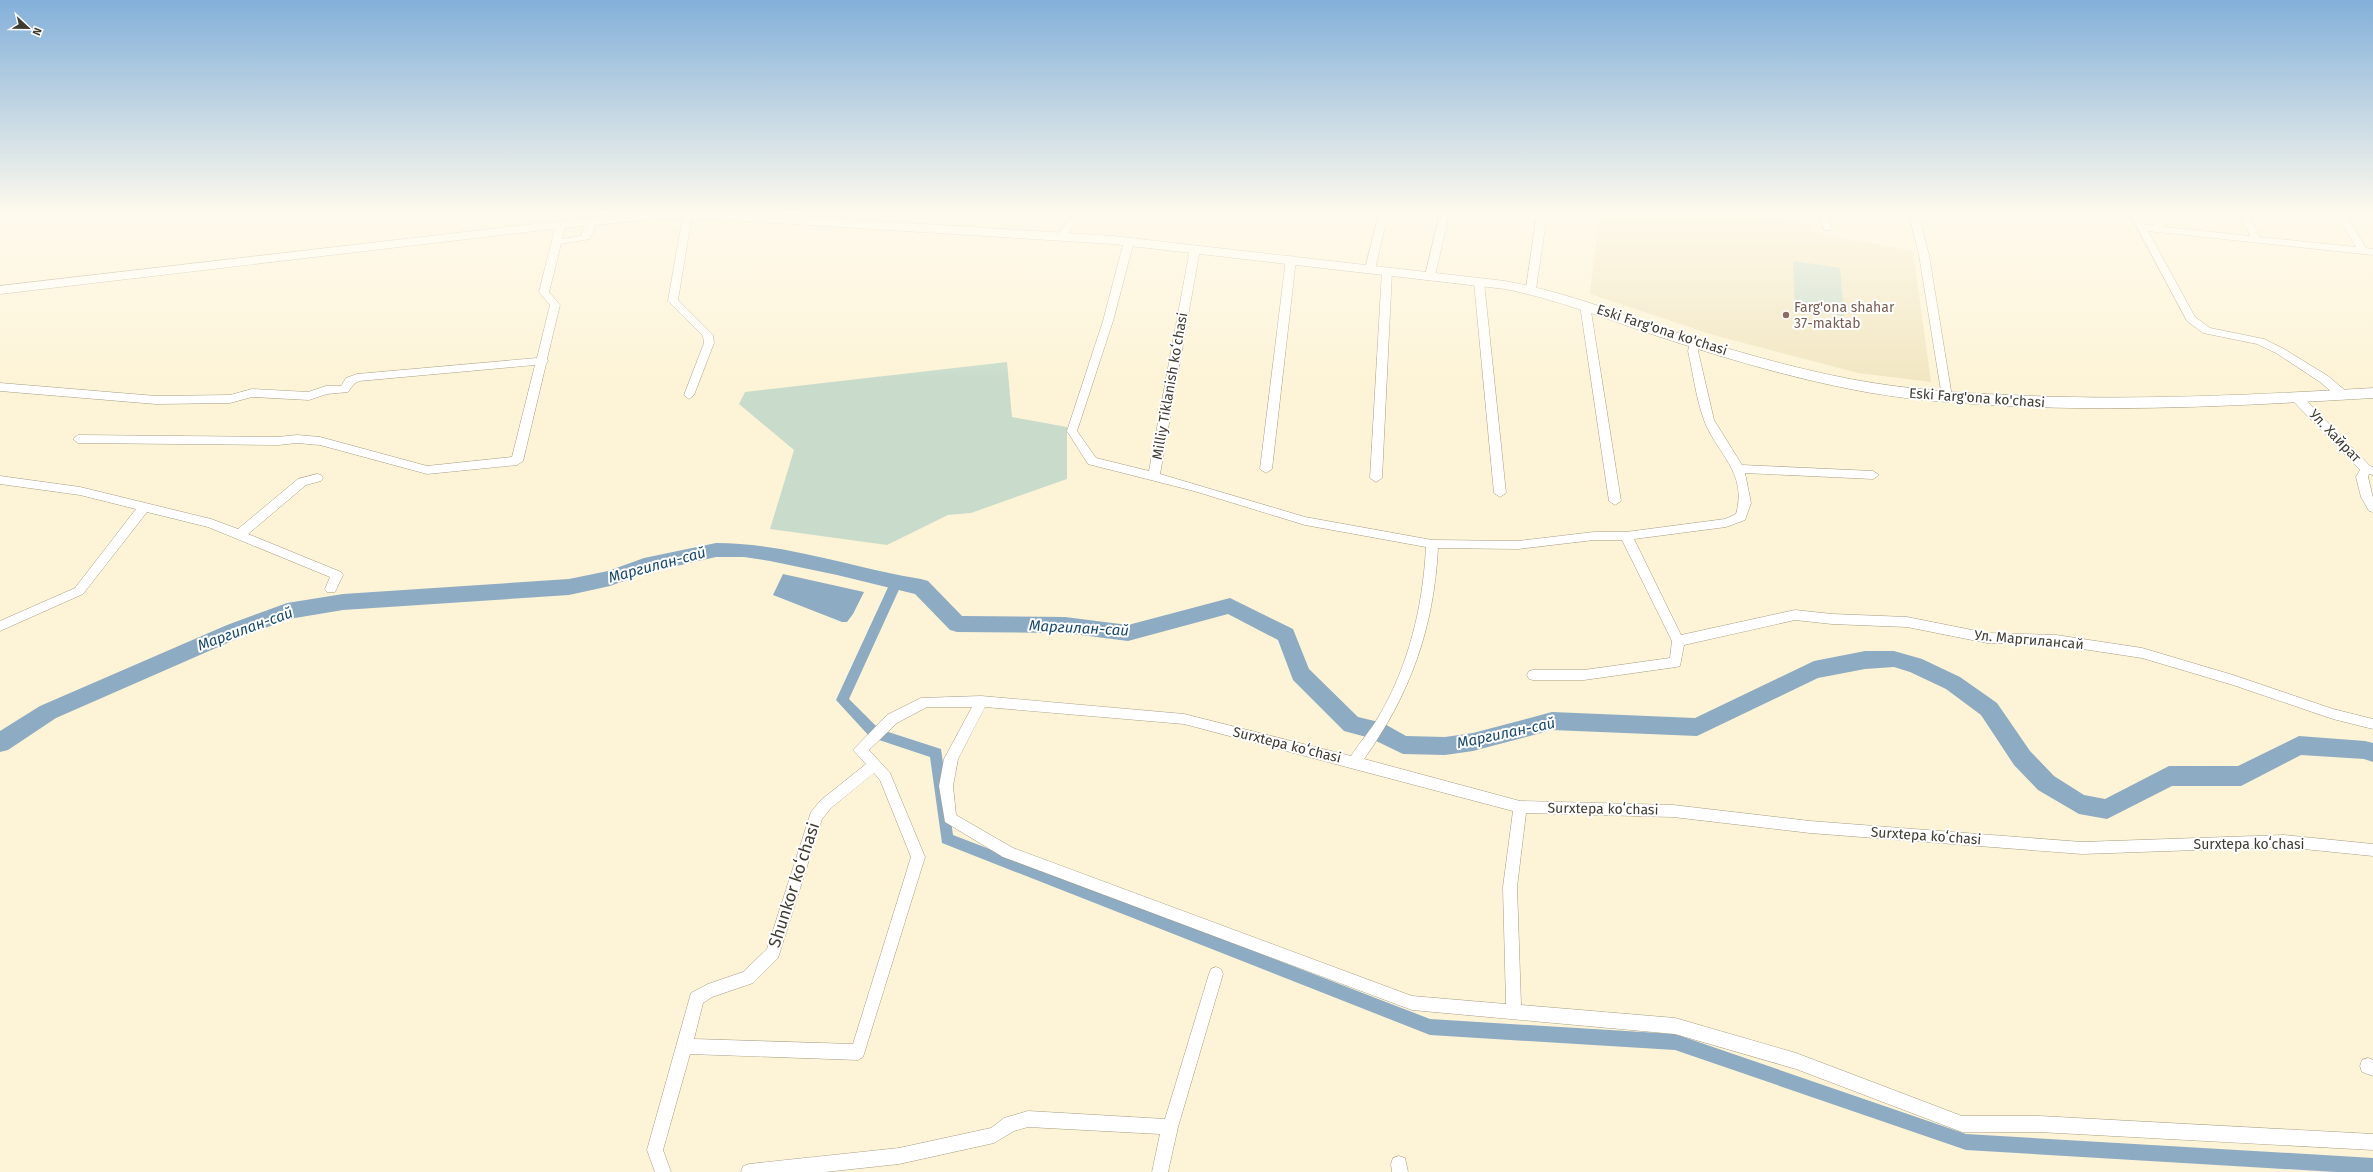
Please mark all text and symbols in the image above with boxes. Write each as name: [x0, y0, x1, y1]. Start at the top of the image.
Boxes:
north arrow: [8, 8, 48, 48]
text: N: [29, 26, 44, 37]
place label: Farg'ona shahar 37-maktab: [1794, 299, 1895, 332]
street label: Eski Farg'ona ko'chasi: [1595, 301, 1729, 359]
marker: Farg'ona shahar 37-maktab: [1781, 310, 1791, 320]
street label: Milliy Tiklanish koʻchasi: [1149, 311, 1191, 461]
street label: Eski Farg'ona ko'chasi: [1908, 385, 2046, 411]
street label: Ул. Хайрат: [2306, 406, 2365, 467]
water label: Маргилан-сай: [606, 543, 708, 587]
water label: Маргилан-сай: [195, 603, 295, 655]
water label: Маргилан-сай: [1029, 616, 1129, 640]
street label: Ул. Маргилансай: [1974, 627, 2084, 653]
water label: Маргилан-сай: [1455, 714, 1557, 752]
street label: Surxtepa koʻchasi: [1231, 723, 1343, 767]
street label: Surxtepa koʻchasi: [1547, 800, 1659, 818]
street label: Shunkor koʻchasi: [764, 820, 824, 950]
street label: Surxtepa koʻchasi: [1870, 824, 1982, 848]
street label: Surxtepa koʻchasi: [2194, 836, 2304, 853]

